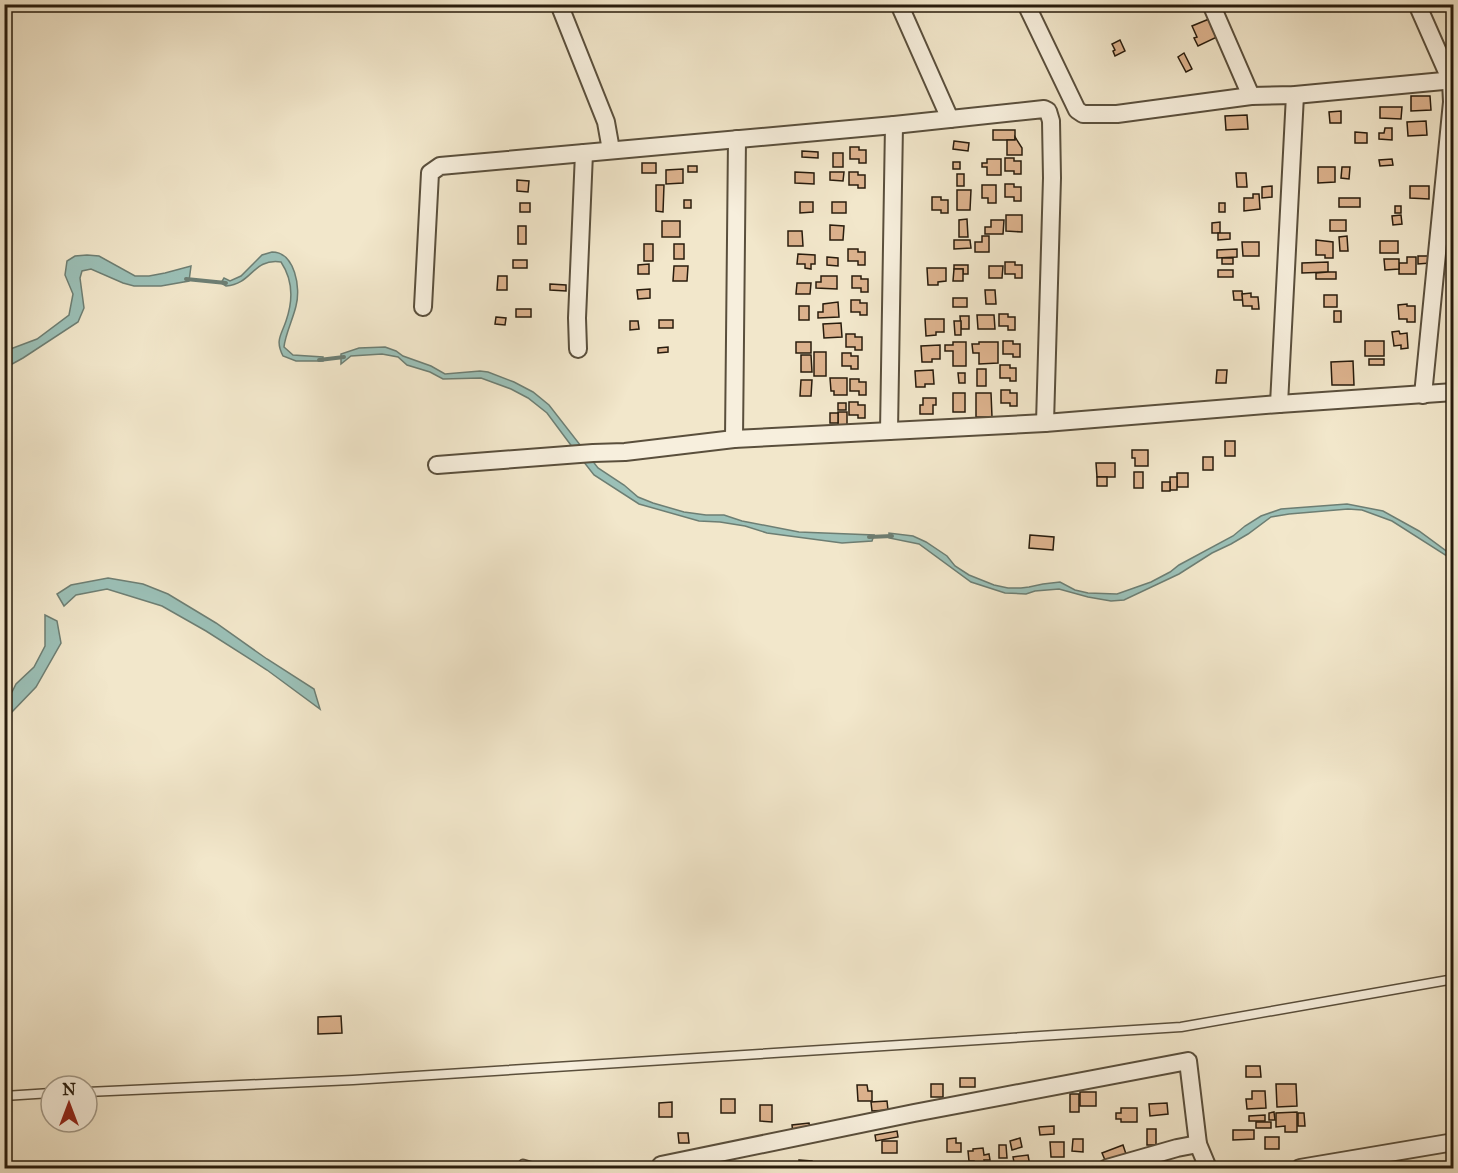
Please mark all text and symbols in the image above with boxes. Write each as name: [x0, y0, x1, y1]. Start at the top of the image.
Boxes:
north arrow: [39, 1074, 99, 1134]
text: N: [62, 1080, 76, 1099]

